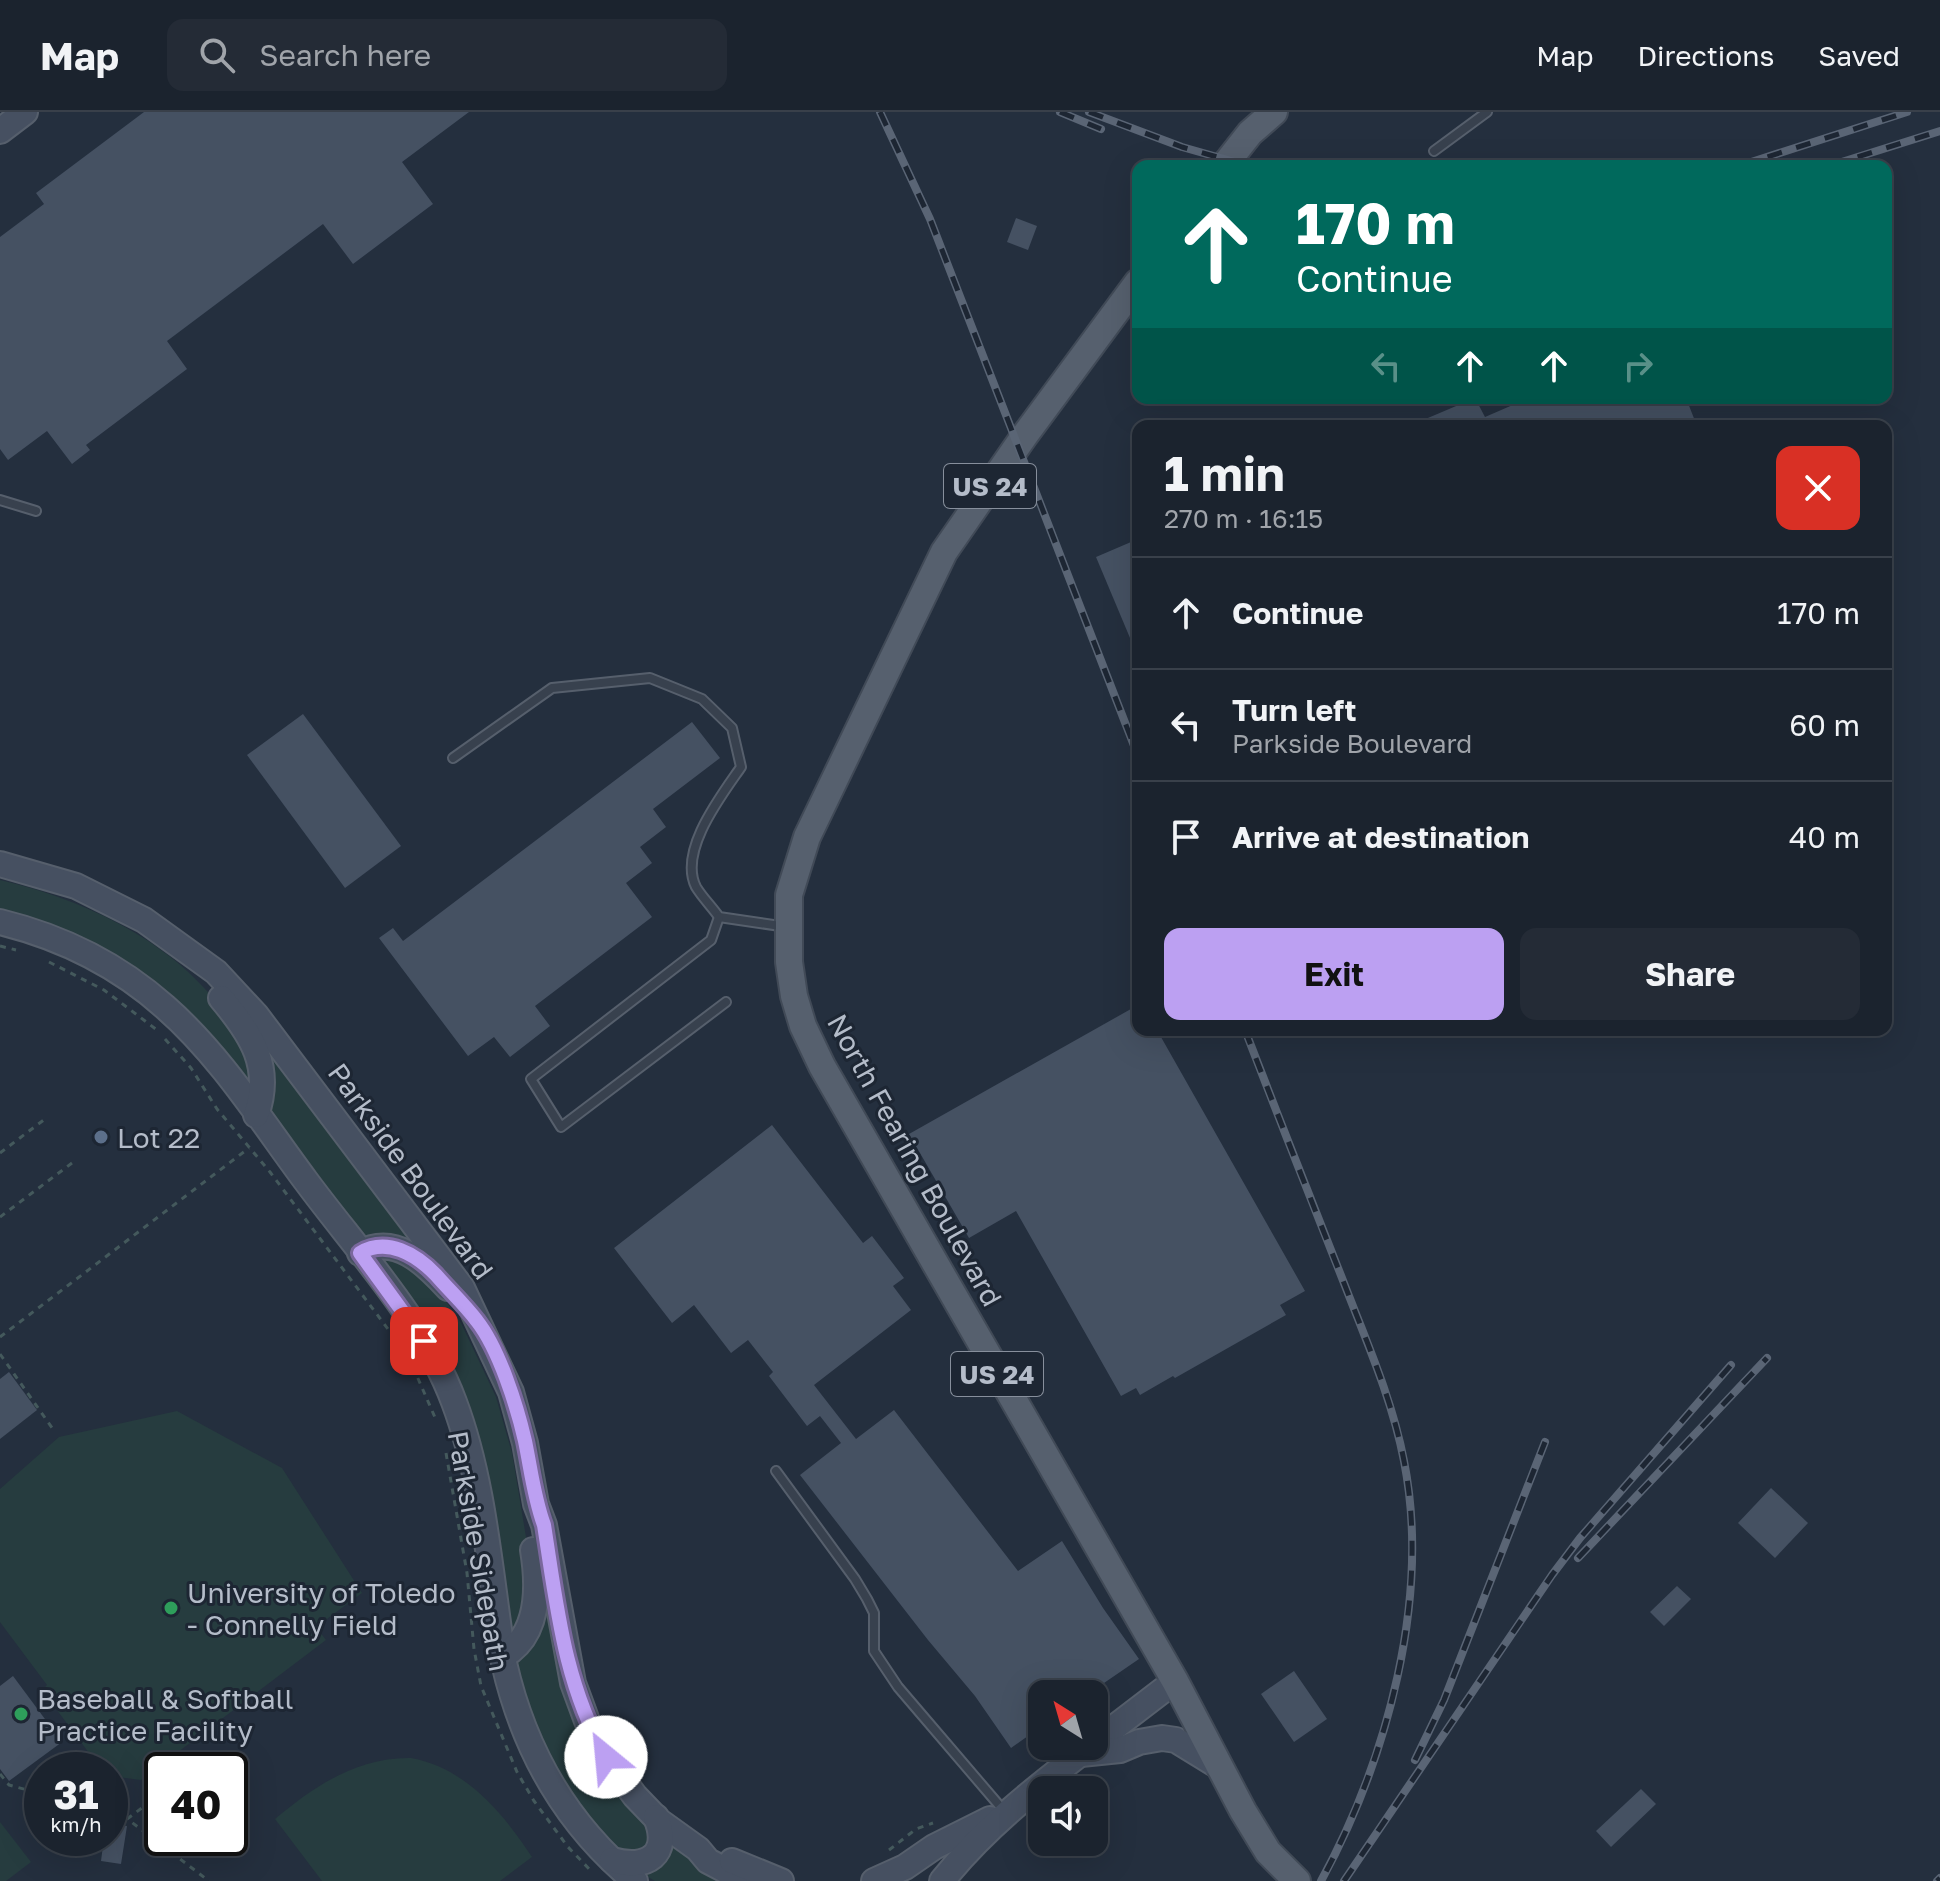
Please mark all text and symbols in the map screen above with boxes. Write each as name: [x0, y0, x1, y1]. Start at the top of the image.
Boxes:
search box: [167, 19, 727, 91]
text: Map: [40, 33, 119, 78]
icon: search: [195, 33, 239, 77]
text: Search here: [259, 37, 431, 73]
text: Map: [1536, 39, 1593, 72]
text: Directions: [1637, 39, 1774, 72]
text: Saved: [1818, 39, 1900, 72]
text: 170 m: [1296, 189, 1455, 256]
icon: ahead: [1164, 192, 1268, 296]
text: Continue: [1296, 257, 1453, 300]
icon: left: [1364, 344, 1408, 388]
icon: ahead: [1448, 344, 1492, 388]
icon: ahead: [1532, 344, 1576, 388]
icon: right: [1616, 344, 1660, 388]
text: 1 min: [1164, 444, 1285, 502]
button: close: [1776, 446, 1860, 530]
road number: US 24: [944, 464, 1036, 508]
text: 270 m · 16:15: [1164, 503, 1323, 534]
icon: ahead: [1164, 591, 1208, 635]
text: Continue: [1232, 595, 1363, 631]
text: 170 m: [1777, 595, 1860, 631]
text: Turn left: [1232, 692, 1357, 728]
icon: left: [1164, 703, 1208, 747]
text: 60 m: [1789, 707, 1860, 743]
text: Parkside Boulevard: [1232, 728, 1472, 759]
icon: arrive: [1164, 815, 1208, 859]
text: Arrive at destination: [1232, 819, 1529, 855]
text: 40 m: [1789, 819, 1860, 855]
button: Exit: [1164, 928, 1504, 1020]
button: Share: [1520, 928, 1860, 1020]
street label: North Fearing Boulevard: [821, 1008, 1009, 1312]
street label: Parkside Boulevard: [322, 1057, 500, 1285]
place label: Lot 22: [117, 1121, 200, 1154]
marker: Lot 22: [92, 1128, 110, 1146]
pin: [390, 1307, 458, 1375]
icon: arrive: [402, 1319, 446, 1363]
road number: US 24: [951, 1352, 1043, 1396]
street label: Parkside Sidepath: [442, 1428, 516, 1674]
place label: University of Toledo - Connelly Field: [187, 1576, 456, 1641]
marker: University of Toledo - Connelly Field: [162, 1599, 180, 1617]
north arrow: [1028, 1680, 1108, 1760]
map controls: [1028, 1680, 1108, 1856]
place label: Baseball & Softball Practice Facility: [37, 1682, 293, 1747]
marker: Baseball & Softball Practice Facility: [12, 1705, 30, 1723]
position arrow: [564, 1715, 648, 1799]
speed limit sign: 40: [144, 1752, 248, 1856]
text: 31: [54, 1770, 99, 1818]
button: sound: [1028, 1776, 1108, 1856]
text: km/h: [51, 1812, 101, 1836]

